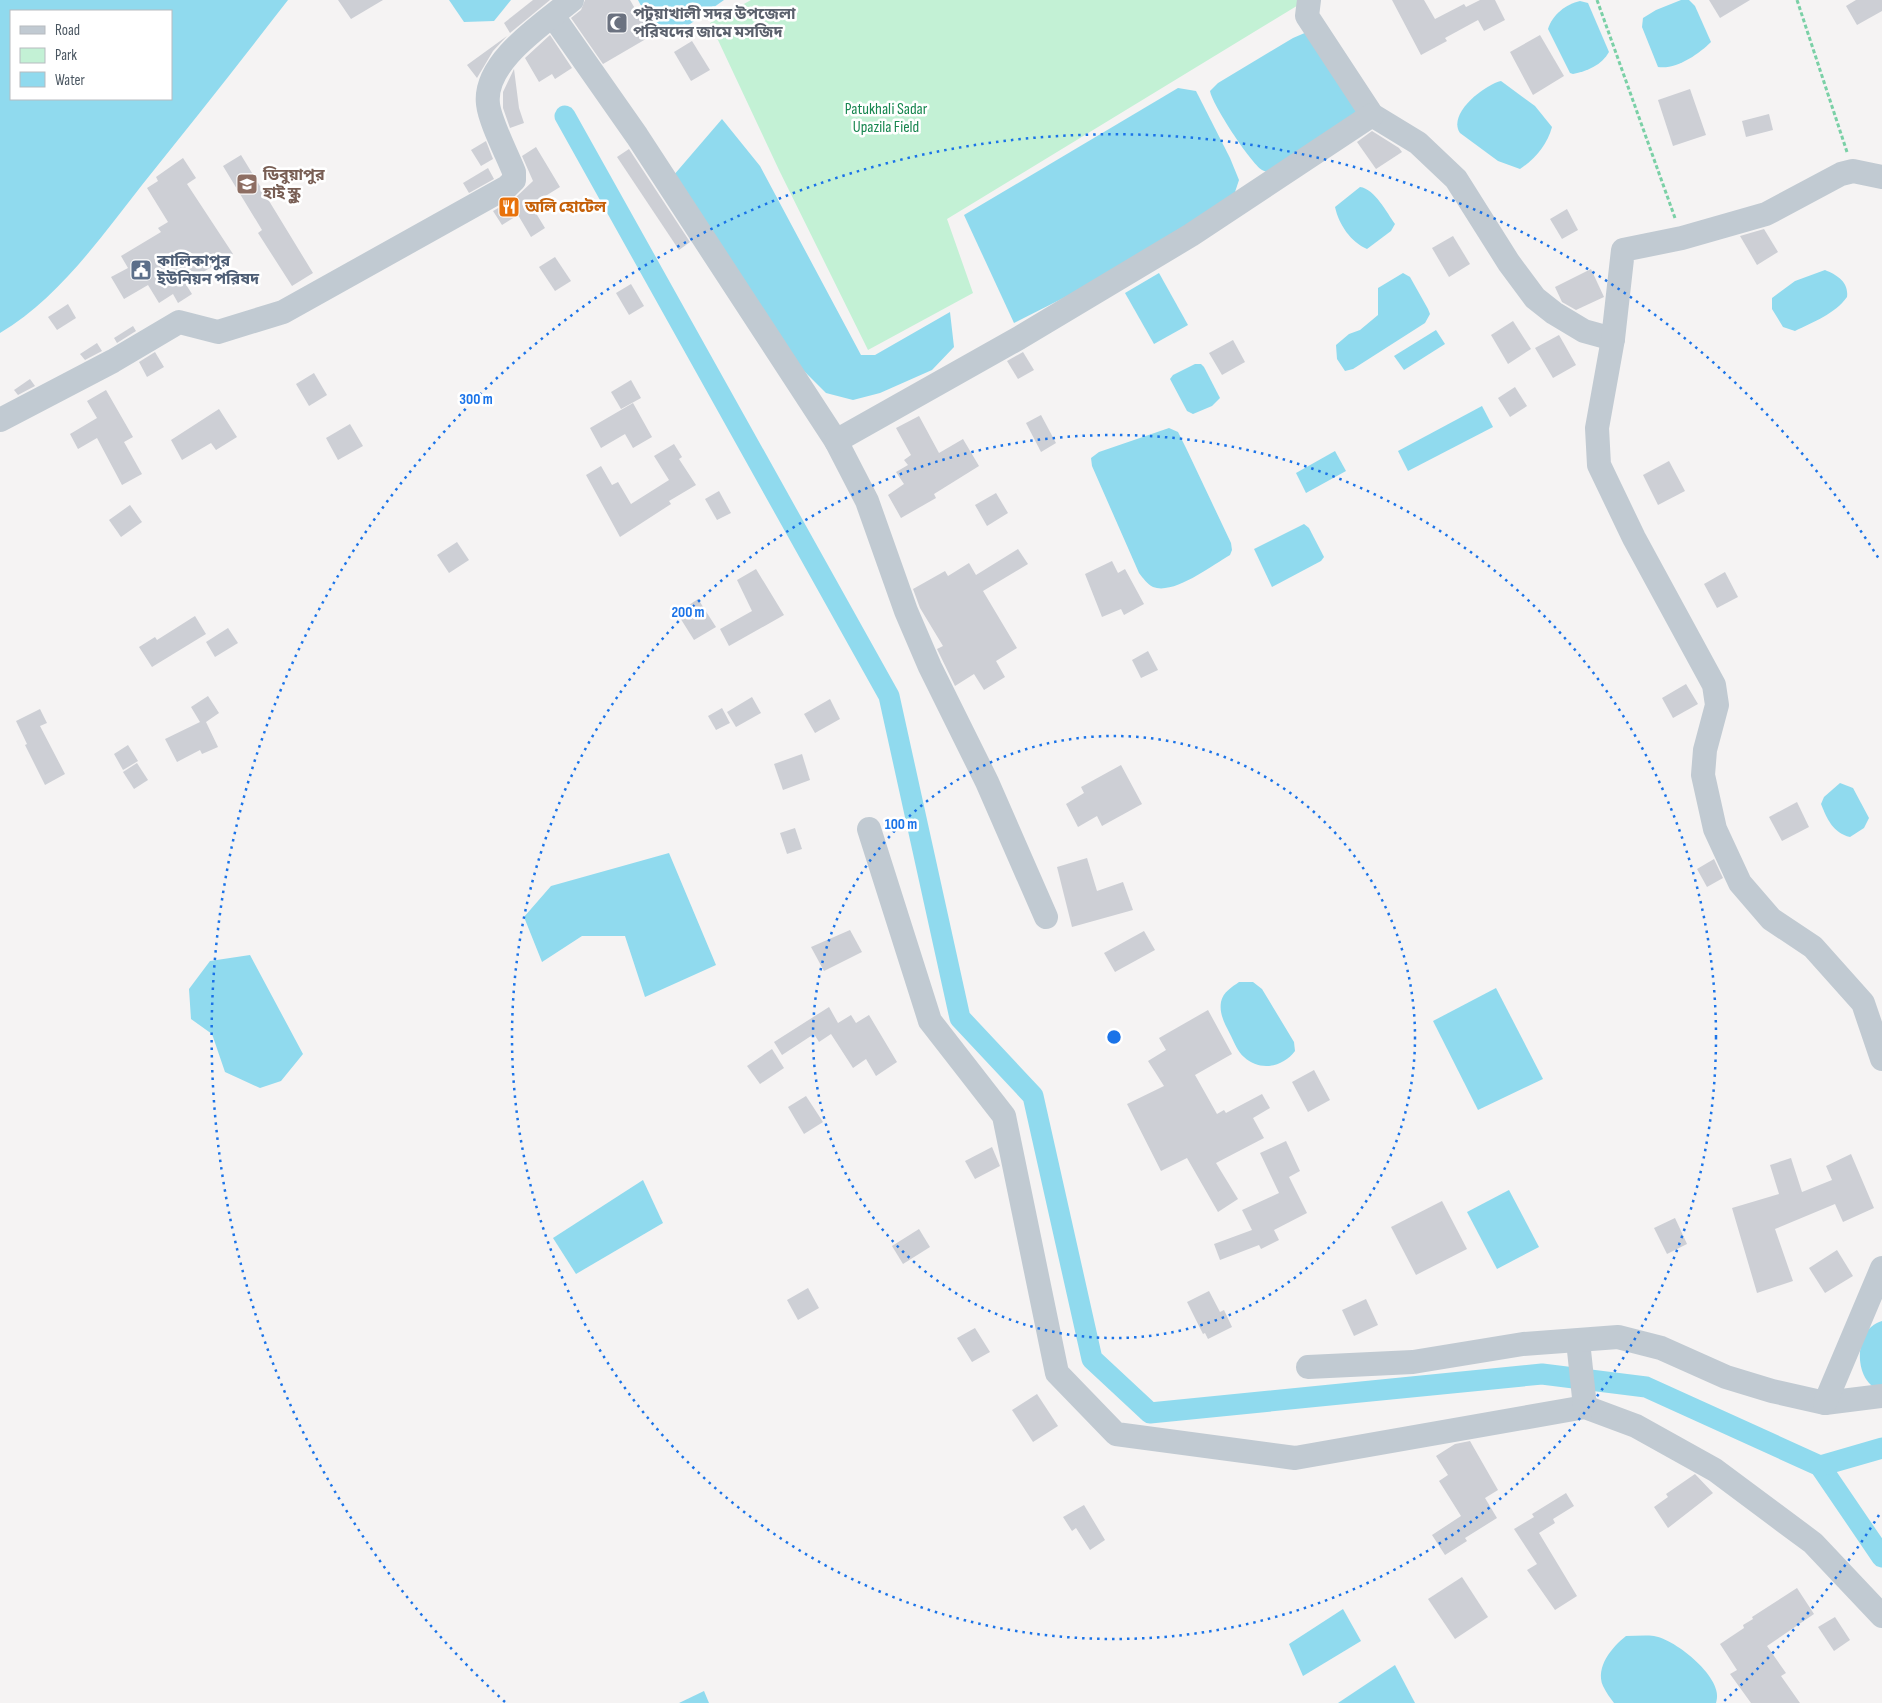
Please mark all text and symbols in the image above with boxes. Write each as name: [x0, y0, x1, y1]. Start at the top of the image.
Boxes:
place label: পটুয়াখালী সদর উপজেলা পরিষদের জামে মসজিদ: [633, 5, 796, 42]
legend: [10, 10, 172, 100]
mosque icon: পটুয়াখালী সদর উপজেলা পরিষদের জামে মসজিদ: [605, 11, 629, 35]
text: Road: [55, 21, 80, 40]
text: Park: [55, 46, 77, 65]
text: Water: [55, 71, 86, 90]
park label: Patukhali Sadar Upazila Field: [845, 100, 928, 137]
place label: ডিবুয়াপুর হাই স্কুল: [262, 166, 325, 204]
school or university icon: ডিবুয়াপুর হাই স্কুল: [235, 172, 259, 196]
restaurant icon: অলি হোটেল: [497, 195, 521, 219]
place label: অলি হোটেল: [524, 198, 607, 217]
place label: কালিকাপুর ইউনিয়ন পরিষদ: [156, 252, 260, 289]
public building icon: কালিকাপুর ইউনিয়ন পরিষদ: [129, 258, 153, 282]
text: 300 m: [459, 390, 493, 409]
text: 200 m: [671, 603, 705, 622]
text: 100 m: [885, 815, 917, 834]
centre of rings: [1105, 1028, 1123, 1046]

